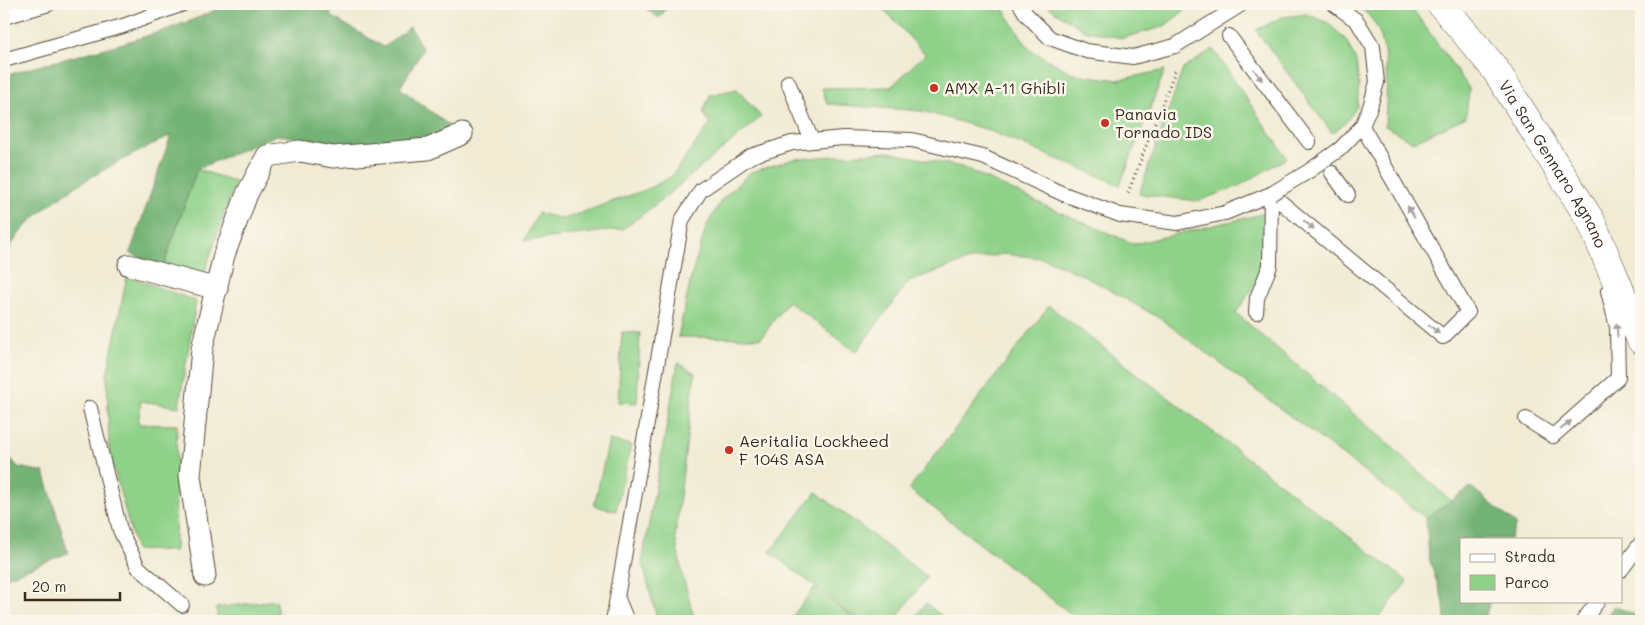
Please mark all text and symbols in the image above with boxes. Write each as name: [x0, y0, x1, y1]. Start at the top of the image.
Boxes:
one-way arrow: [1253, 68, 1263, 82]
street label: Via San Gennaro Agnano: [1495, 76, 1612, 251]
place label: AMX A-11 Ghibli: [944, 77, 1066, 98]
marker: AMX A-11 Ghibli: [928, 82, 940, 94]
place label: Panavia Tornado IDS: [1115, 103, 1212, 142]
marker: Panavia Tornado IDS: [1099, 117, 1111, 129]
one-way arrow: [1407, 204, 1415, 219]
one-way arrow: [1302, 220, 1315, 231]
one-way arrow: [1613, 321, 1621, 337]
one-way arrow: [1428, 323, 1440, 334]
one-way arrow: [1559, 420, 1572, 431]
place label: Aeritalia Lockheed F 104S ASA: [739, 430, 889, 469]
marker: Aeritalia Lockheed F 104S ASA: [723, 444, 735, 456]
legend: [1460, 538, 1622, 602]
text: Strada: [1505, 546, 1556, 566]
scale bar: [25, 570, 120, 602]
text: Parco: [1505, 572, 1549, 592]
text: 20 m: [32, 576, 66, 596]

